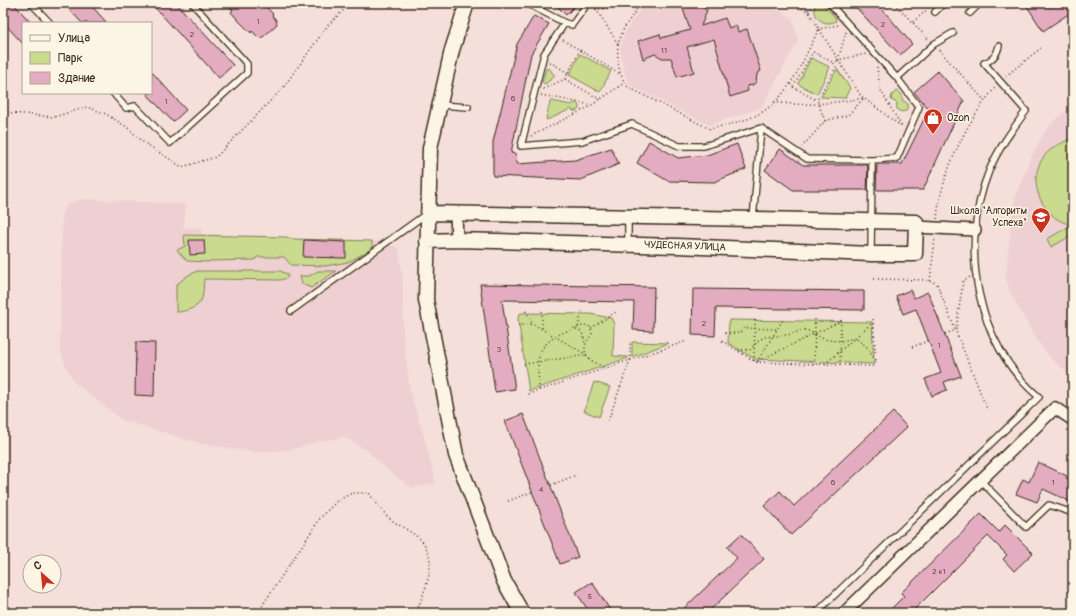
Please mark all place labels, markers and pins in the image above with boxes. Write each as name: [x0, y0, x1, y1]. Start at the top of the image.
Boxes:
shop icon: Ozon: [922, 107, 944, 135]
place label: Ozon: [947, 112, 970, 124]
place label: Школа "Алгоритм Успеха": [951, 205, 1027, 229]
school or university icon: Школа "Алгоритм Успеха": [1030, 206, 1052, 234]

